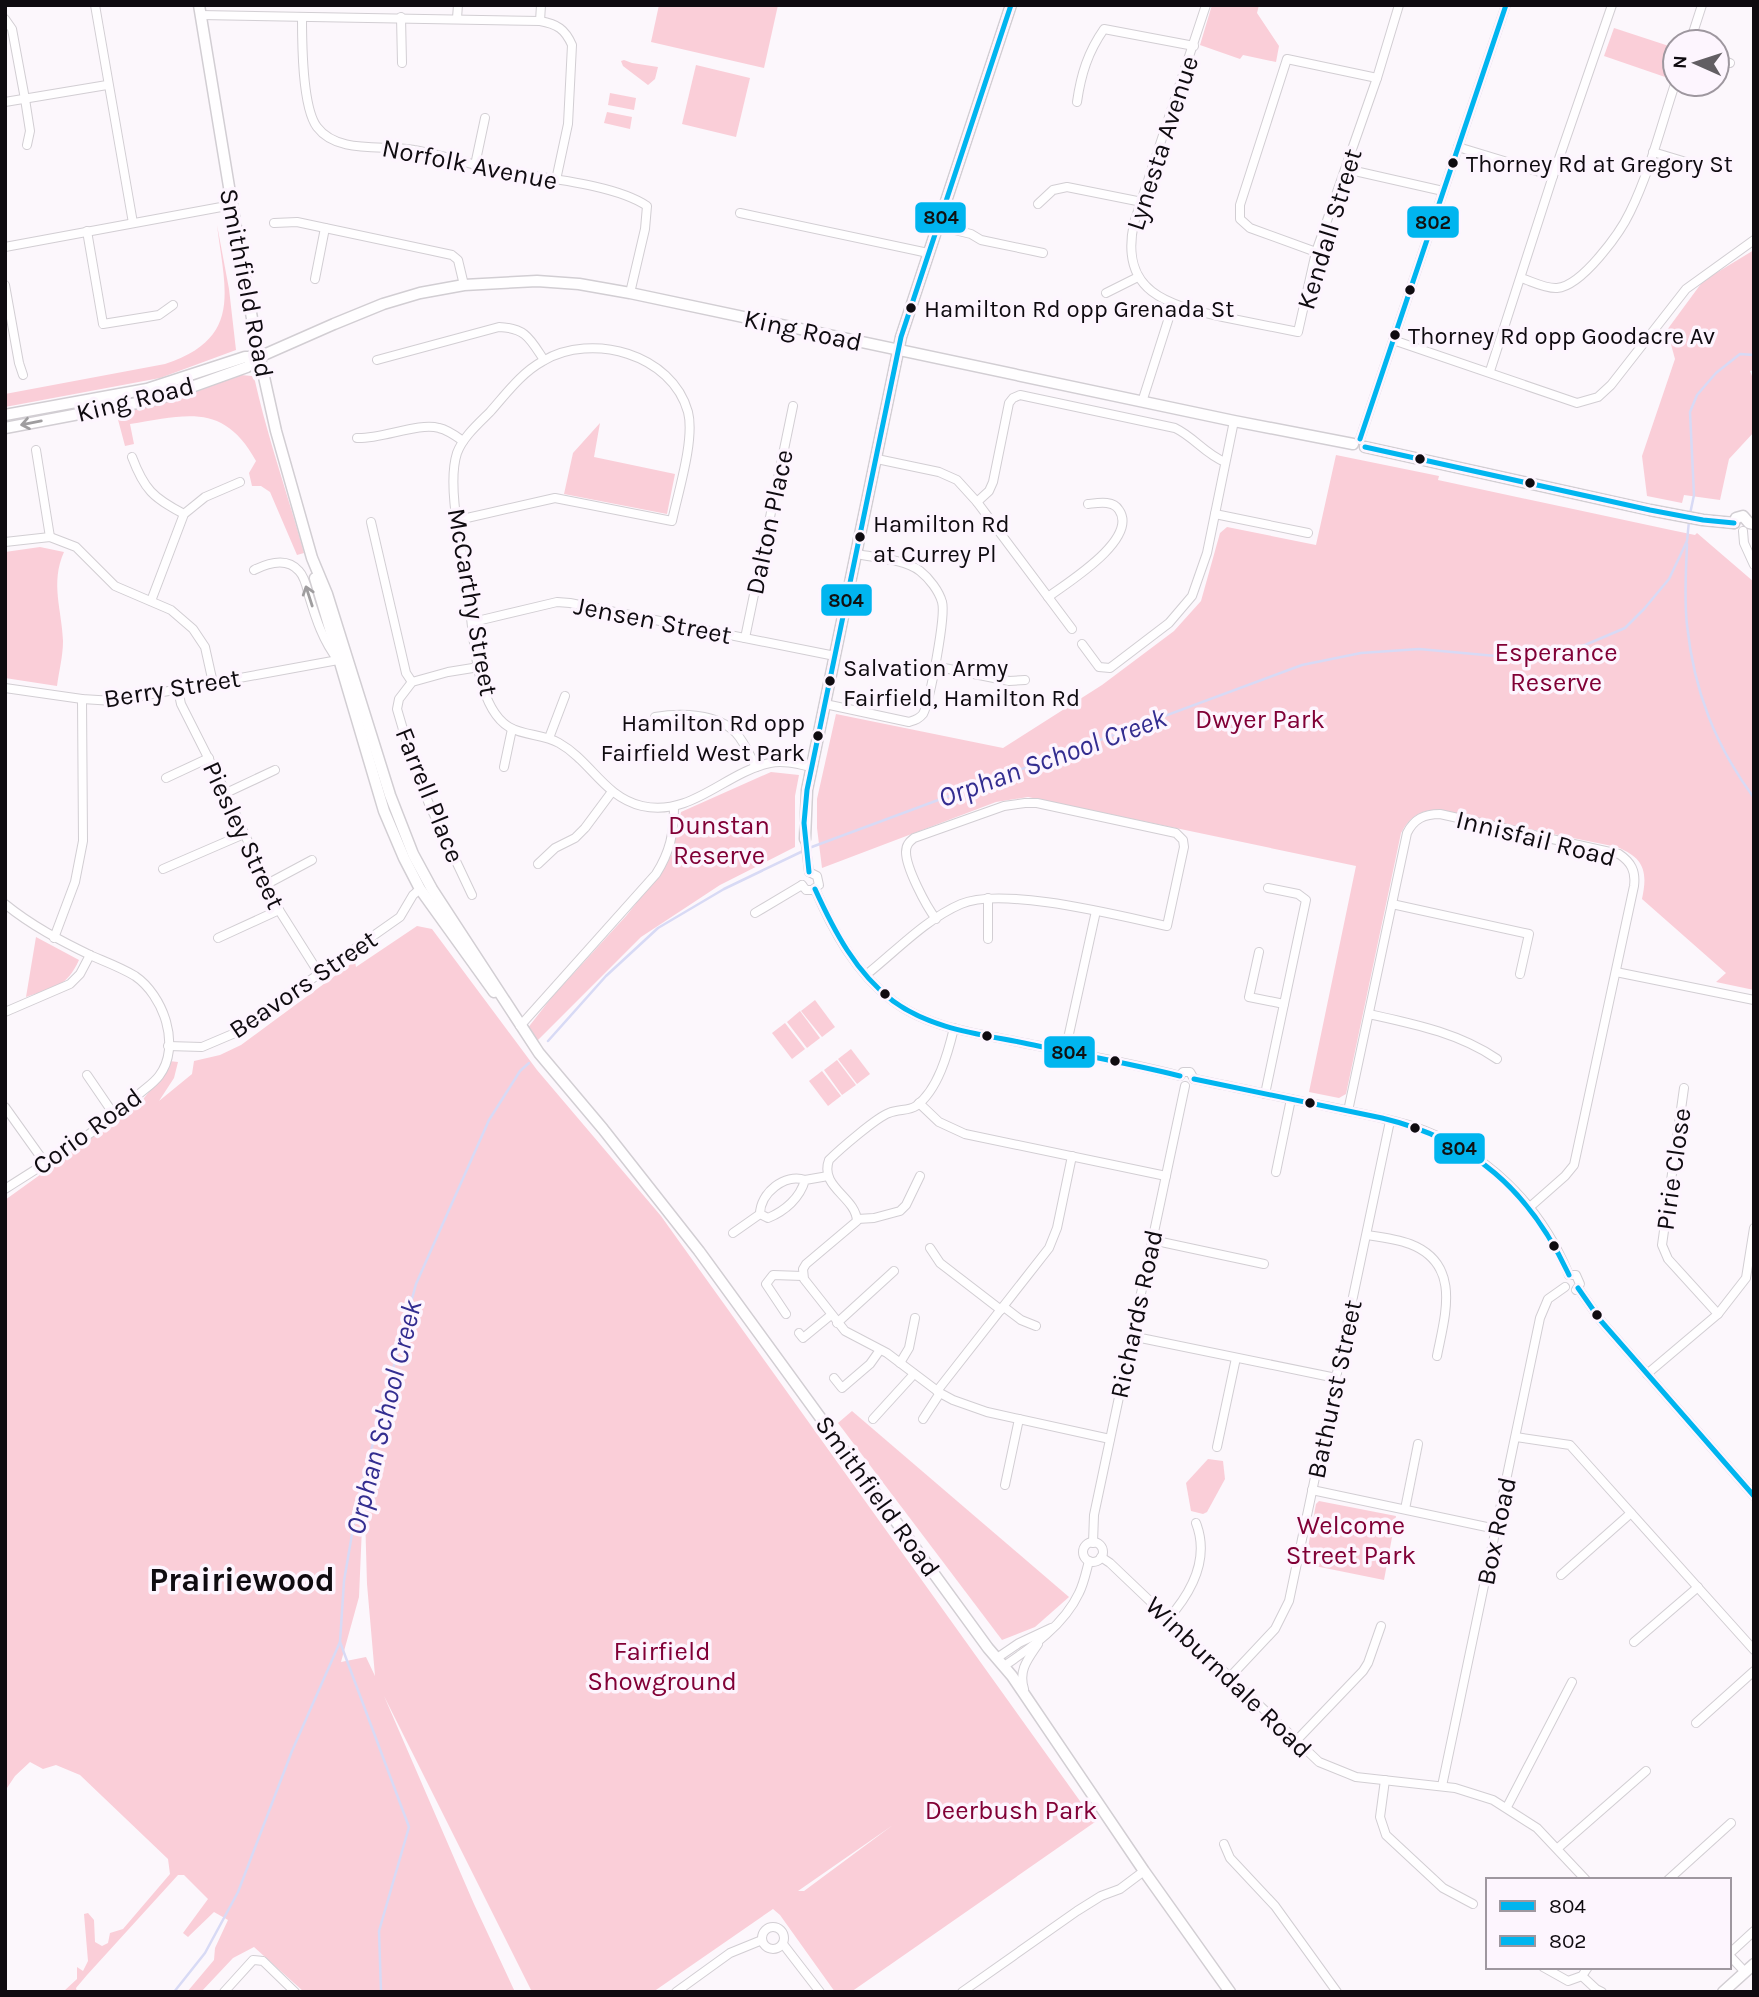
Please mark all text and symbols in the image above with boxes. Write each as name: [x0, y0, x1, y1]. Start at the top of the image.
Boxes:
north arrow: [1661, 28, 1731, 98]
street label: Lynesta Avenue: [1120, 52, 1205, 235]
text: N: [1669, 55, 1691, 70]
street label: Norfolk Avenue: [379, 132, 560, 197]
street label: Kendall Street: [1290, 145, 1369, 313]
place label: Thorney Rd at Gregory St: [1466, 150, 1733, 178]
marker: Thorney Rd at Gregory St: [1446, 156, 1460, 170]
street label: Smithfield Road: [213, 186, 280, 380]
line badge: 804: [914, 201, 967, 234]
line badge: 802: [1406, 205, 1460, 239]
text: 804: [923, 207, 959, 229]
text: 802: [1415, 212, 1451, 234]
unlabelled marker: [1403, 283, 1417, 297]
place label: Hamilton Rd opp Grenada St: [924, 295, 1234, 323]
marker: Hamilton Rd opp Grenada St: [904, 301, 918, 315]
street label: King Road: [741, 303, 865, 358]
place label: Thorney Rd opp Goodacre Av: [1408, 322, 1715, 350]
marker: Thorney Rd opp Goodacre Av: [1388, 328, 1402, 342]
street label: King Road: [73, 370, 197, 429]
one-way arrow: [20, 416, 43, 430]
street label: Dalton Place: [739, 447, 800, 597]
unlabelled marker: [1413, 452, 1427, 466]
unlabelled marker: [1523, 476, 1537, 490]
street label: McCarthy Street: [441, 506, 504, 699]
place label: Hamilton Rd at Currey Pl: [873, 510, 1010, 568]
marker: Hamilton Rd at Currey Pl: [853, 530, 867, 544]
line badge: 804: [820, 583, 873, 617]
one-way arrow: [302, 585, 315, 607]
street label: Jensen Street: [572, 590, 734, 651]
text: 804: [828, 590, 864, 612]
park label: Esperance Reserve: [1495, 637, 1618, 698]
place label: Salvation Army Fairfield, Hamilton Rd: [843, 654, 1080, 712]
street label: Berry Street: [102, 662, 243, 715]
marker: Salvation Army Fairfield, Hamilton Rd: [823, 674, 837, 688]
water label: Orphan School Creek: [933, 701, 1172, 814]
park label: Dwyer Park: [1195, 704, 1325, 735]
place label: Hamilton Rd opp Fairfield West Park: [601, 709, 805, 767]
street label: Farrell Place: [388, 723, 471, 867]
marker: Hamilton Rd opp Fairfield West Park: [811, 729, 825, 743]
street label: Piesley Street: [196, 756, 291, 914]
street label: Innisfail Road: [1453, 804, 1619, 873]
park label: Dunstan Reserve: [668, 810, 770, 871]
street label: Beavors Street: [223, 923, 383, 1045]
unlabelled marker: [878, 987, 892, 1001]
unlabelled marker: [980, 1029, 994, 1043]
line badge: 804: [1043, 1035, 1096, 1069]
text: 804: [1051, 1042, 1087, 1064]
unlabelled marker: [1108, 1054, 1122, 1068]
street label: Corio Road: [27, 1081, 148, 1181]
unlabelled marker: [1303, 1096, 1317, 1110]
street label: Pirie Close: [1650, 1106, 1697, 1232]
unlabelled marker: [1408, 1121, 1422, 1135]
line badge: 804: [1433, 1132, 1486, 1165]
text: 804: [1441, 1138, 1477, 1160]
street label: Richards Road: [1103, 1227, 1169, 1401]
unlabelled marker: [1547, 1239, 1561, 1253]
water label: Orphan School Creek: [338, 1296, 429, 1538]
street label: Bathurst Street: [1300, 1297, 1369, 1481]
unlabelled marker: [1590, 1308, 1604, 1322]
street label: Smithfield Road: [809, 1410, 947, 1583]
street label: Box Road: [1470, 1474, 1523, 1588]
park label: Welcome Street Park: [1286, 1510, 1416, 1571]
district label: Prairiewood: [149, 1561, 335, 1599]
street label: Winburndale Road: [1139, 1590, 1318, 1765]
park label: Fairfield Showground: [587, 1636, 737, 1697]
park label: Deerbush Park: [925, 1795, 1097, 1826]
legend: [1486, 1878, 1731, 1969]
text: 804: [1549, 1894, 1586, 1918]
text: 802: [1549, 1929, 1587, 1953]

